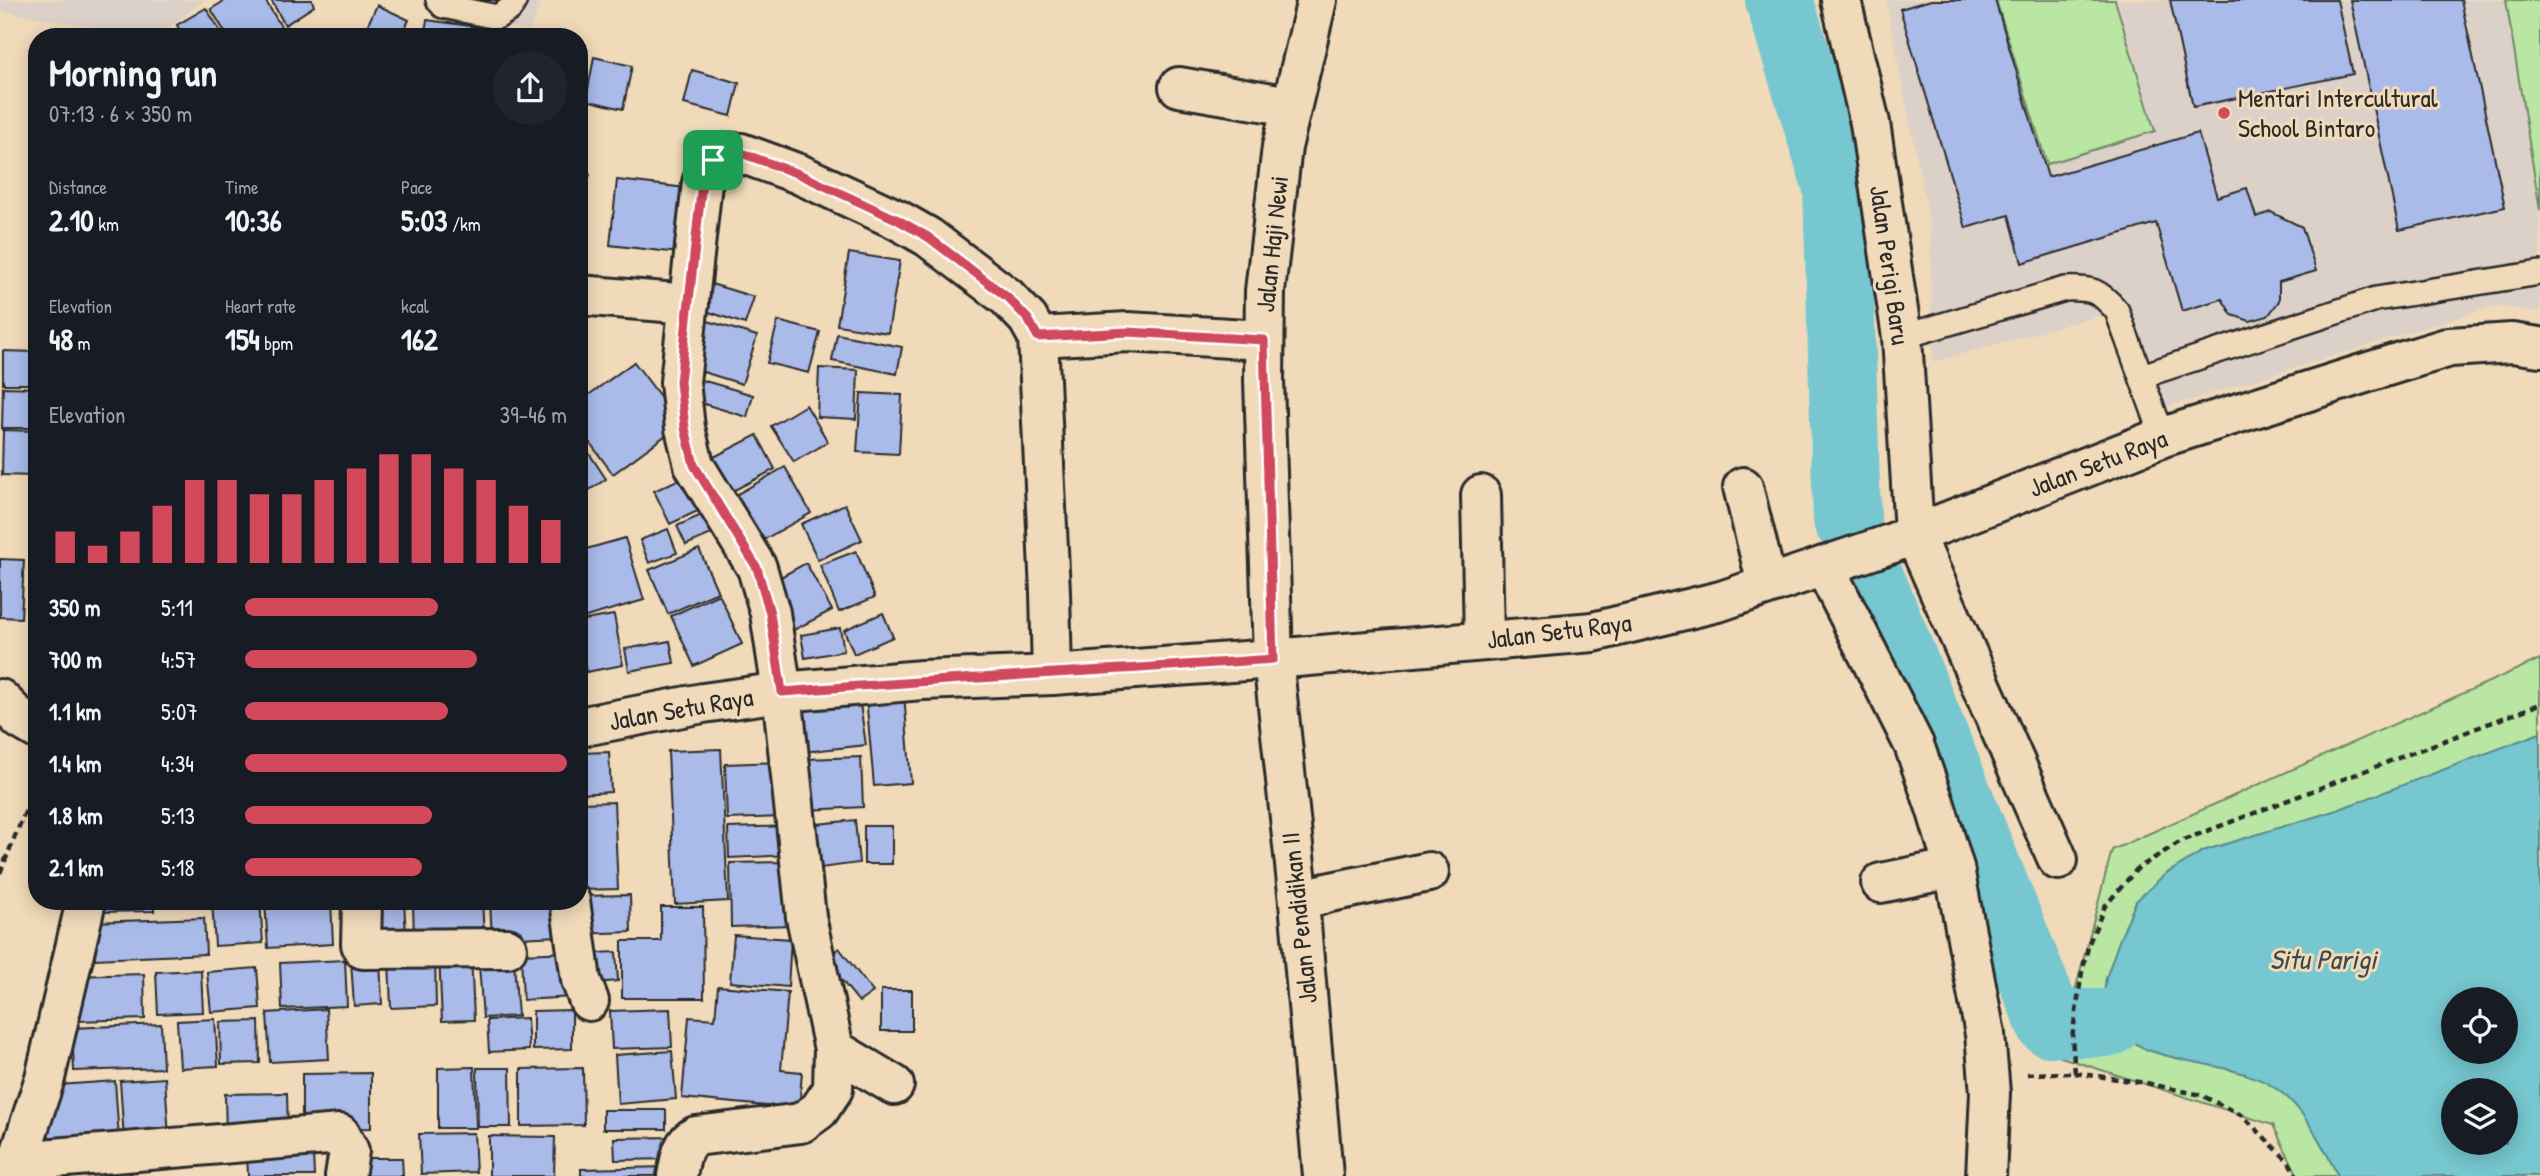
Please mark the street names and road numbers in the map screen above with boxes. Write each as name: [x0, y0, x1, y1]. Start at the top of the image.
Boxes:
street label: Jalan Haji Newi: [1247, 174, 1296, 314]
street label: Jalan Perigi Baru: [1862, 183, 1919, 347]
street label: Jalan Setu Raya: [2024, 420, 2172, 505]
street label: Jalan Setu Raya: [1485, 604, 1633, 657]
street label: Jalan Setu Raya: [606, 679, 756, 738]
street label: Jalan Pendidikan II: [1272, 831, 1325, 1005]

